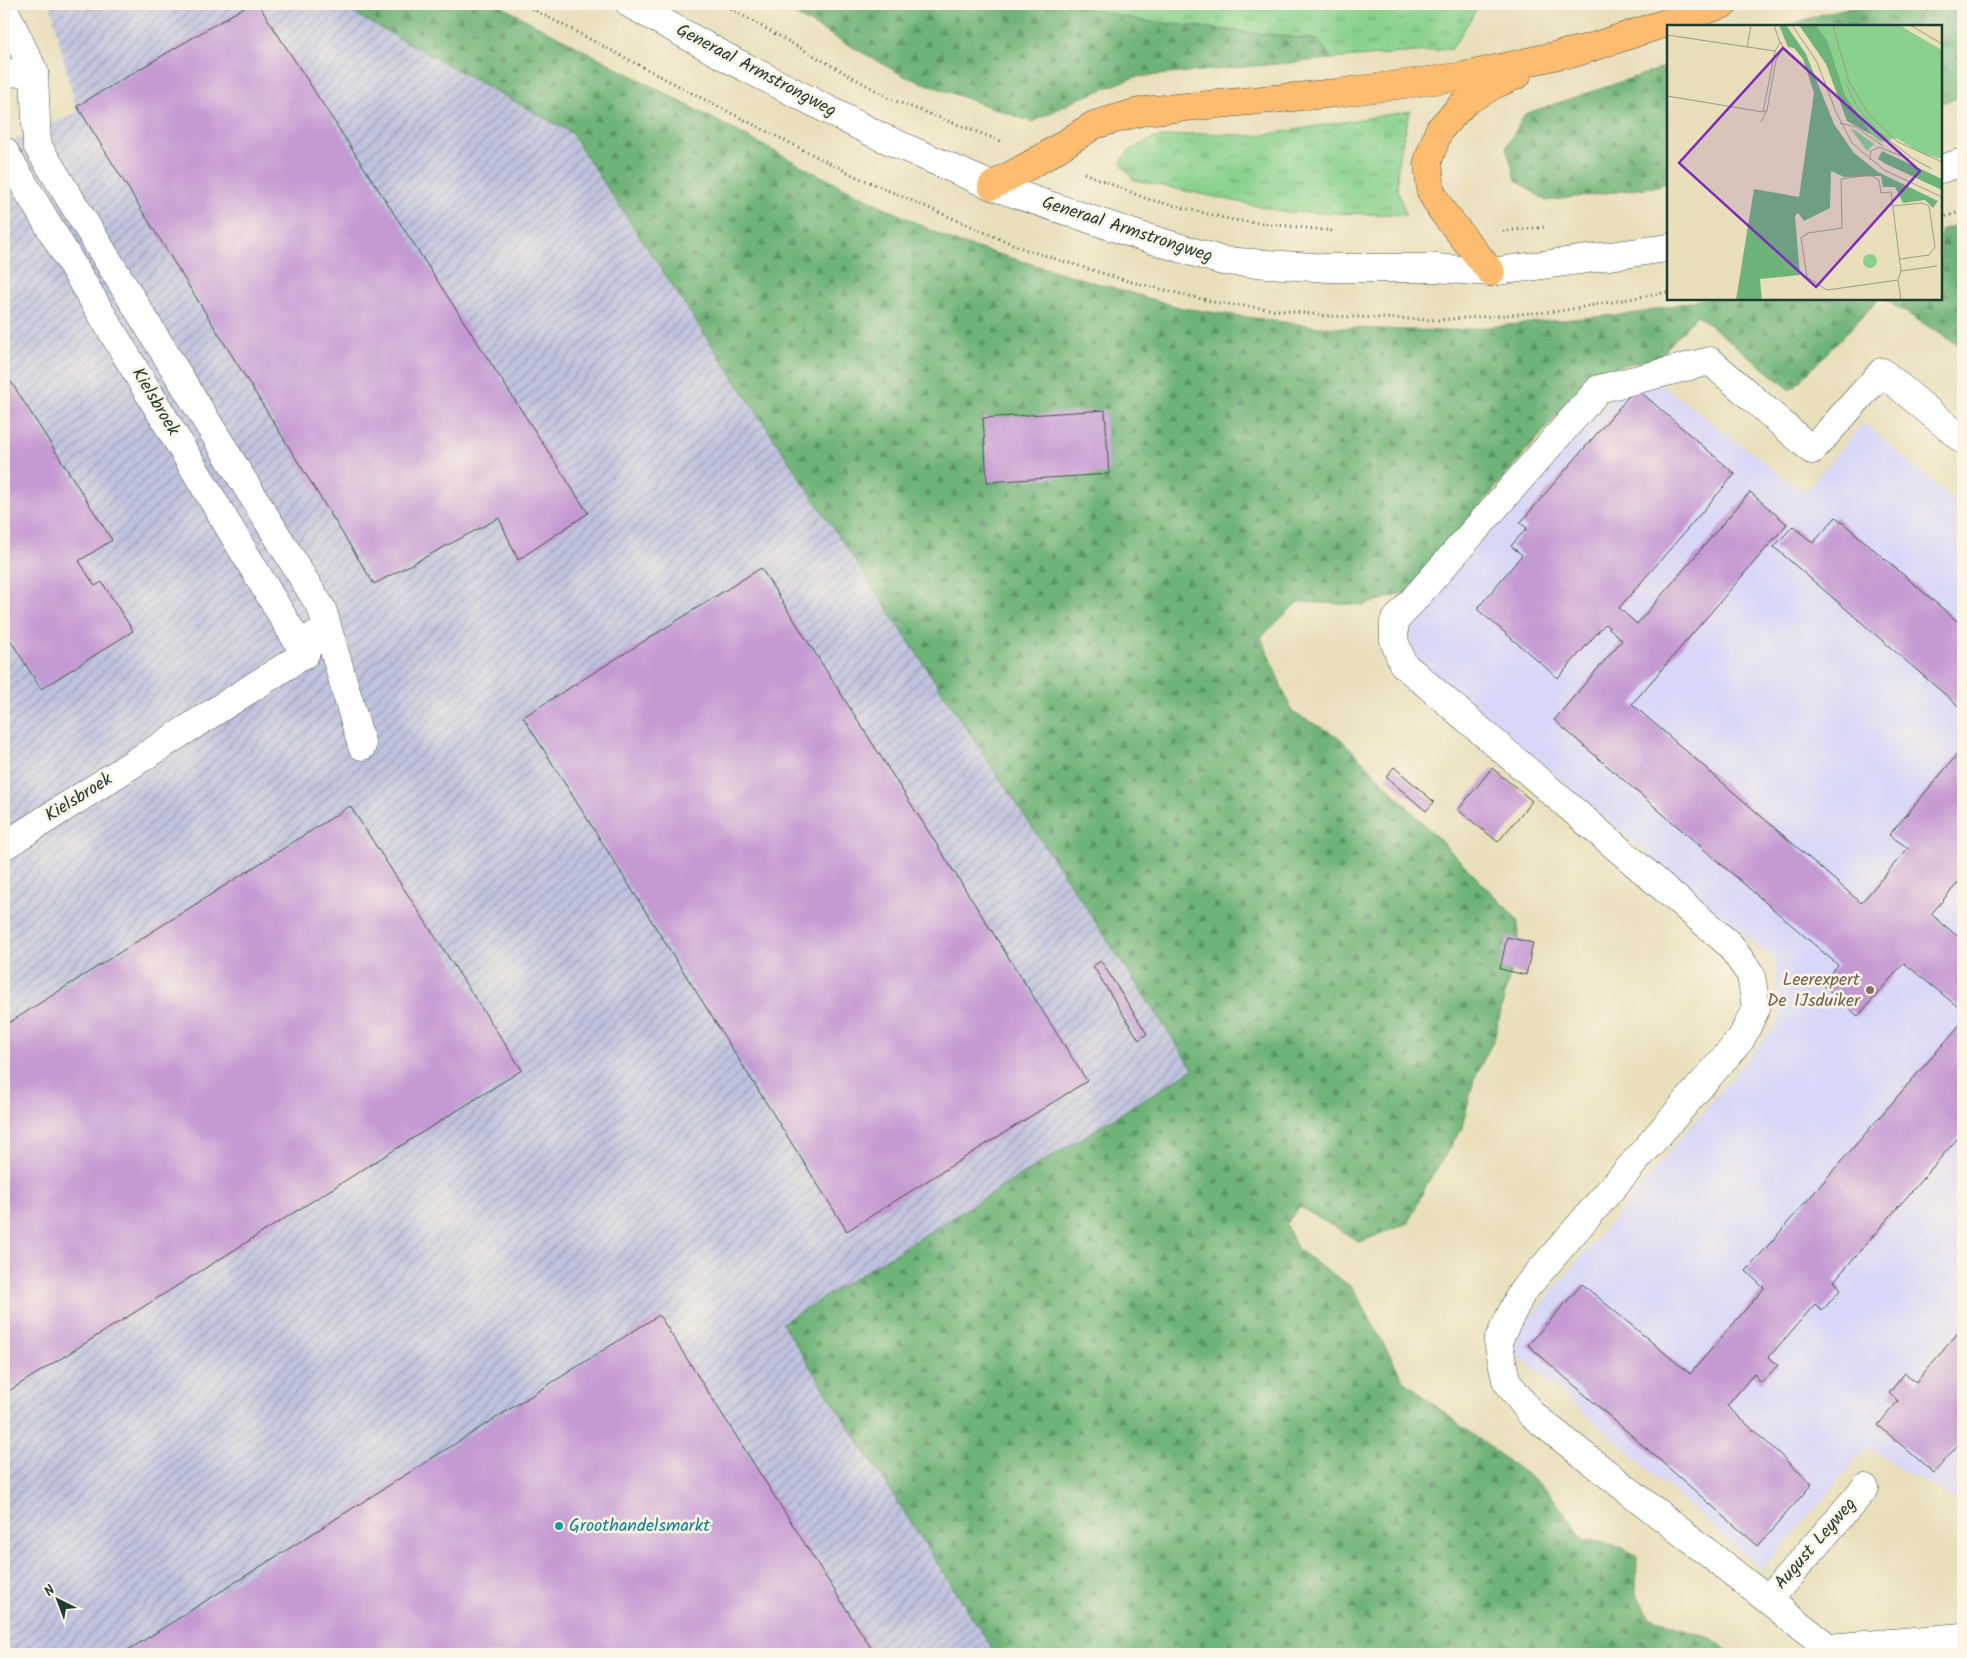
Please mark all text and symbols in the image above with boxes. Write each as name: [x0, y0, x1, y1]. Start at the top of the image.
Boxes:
street label: Generaal Armstrongweg: [671, 16, 841, 126]
inset map: [1667, 25, 1942, 300]
street label: Generaal Armstrongweg: [1038, 189, 1216, 271]
street label: Kielsbroek: [123, 362, 187, 442]
street label: Kielsbroek: [39, 765, 119, 830]
place label: Leerexpert De IJsduiker: [1767, 966, 1861, 1016]
marker: Leerexpert De IJsduiker: [1864, 984, 1876, 996]
street label: August Leyweg: [1768, 1492, 1864, 1596]
place label: Groothandelsmarkt: [569, 1512, 711, 1541]
marker: Groothandelsmarkt: [553, 1520, 565, 1532]
north arrow: [32, 1576, 82, 1626]
text: N: [39, 1580, 61, 1602]

